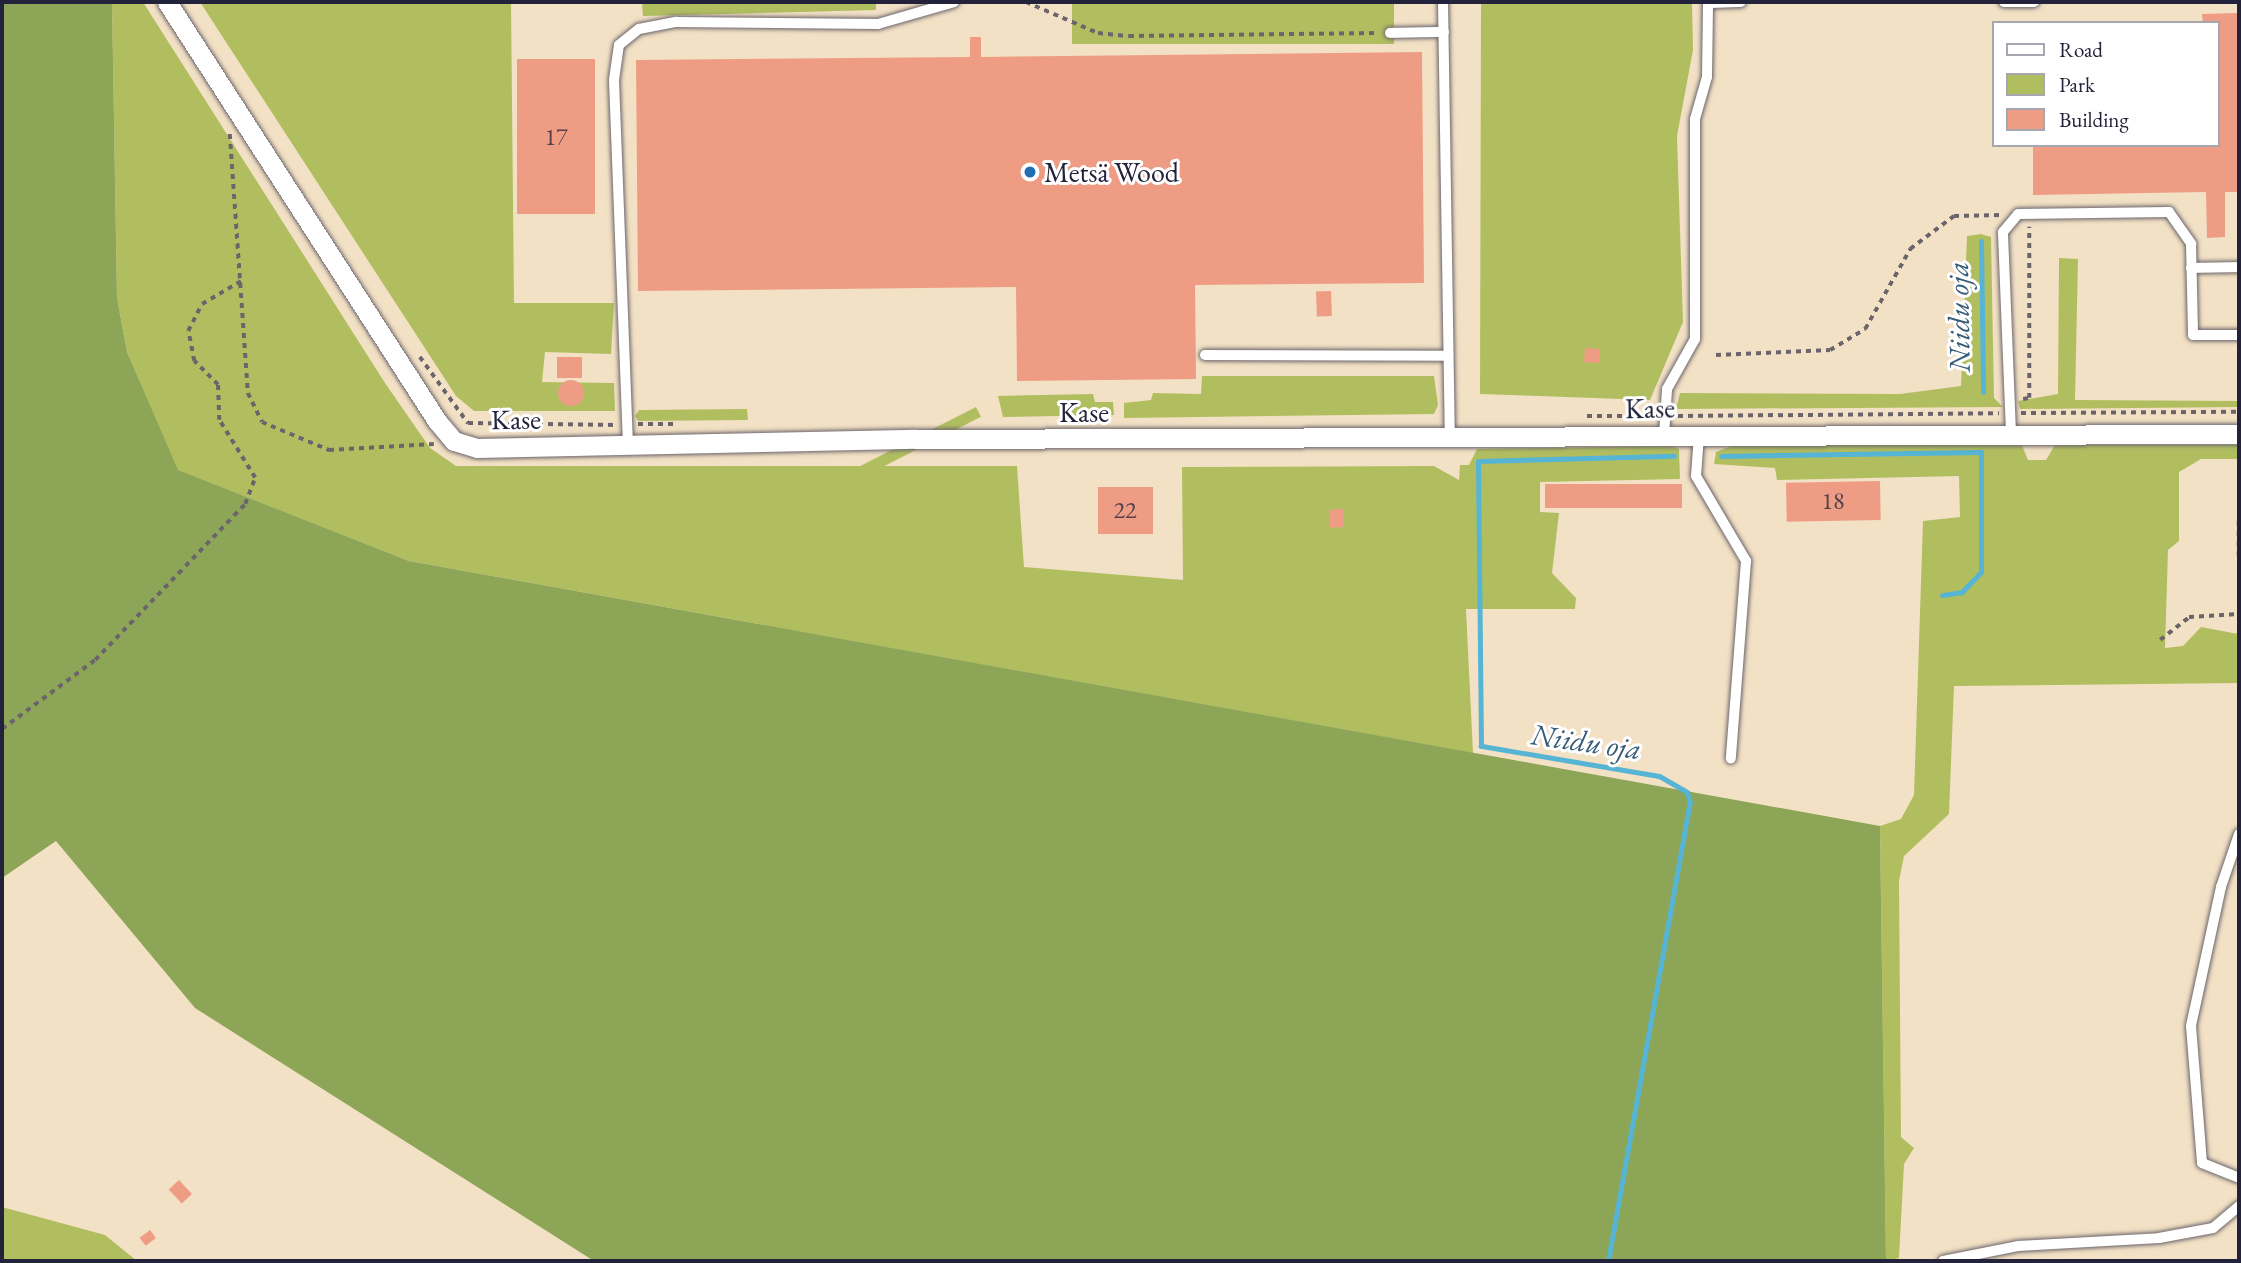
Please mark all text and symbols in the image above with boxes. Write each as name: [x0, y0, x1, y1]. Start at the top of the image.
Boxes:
legend: [1993, 21, 2220, 147]
text: Road: [2059, 36, 2103, 63]
text: Park: [2059, 71, 2095, 98]
text: Building: [2059, 106, 2129, 133]
house number: 17: [544, 123, 568, 151]
place label: Metsä Wood: [1044, 155, 1179, 189]
marker: Metsä Wood: [1022, 164, 1038, 180]
water label: Niidu oja: [1940, 261, 1978, 373]
street label: Kase: [1625, 391, 1675, 425]
street label: Kase: [1059, 395, 1109, 429]
street label: Kase: [491, 402, 541, 436]
house number: 18: [1821, 487, 1845, 515]
house number: 22: [1113, 496, 1137, 524]
water label: Niidu oja: [1529, 716, 1643, 768]

